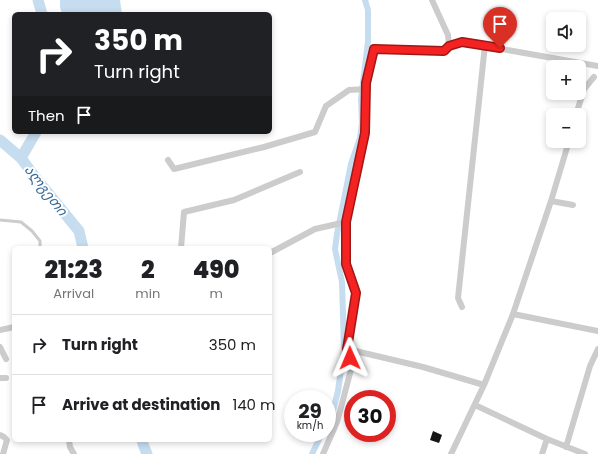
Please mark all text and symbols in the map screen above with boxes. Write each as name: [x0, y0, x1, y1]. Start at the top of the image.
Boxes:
pin: [483, 7.0, 517, 48]
map controls: [546, 12, 586, 148]
button: sound: [546, 12, 586, 52]
icon: arrive: [489, 13, 511, 35]
text: 350 m: [94, 21, 183, 60]
icon: right: [28, 28, 80, 80]
text: Turn right: [94, 59, 180, 84]
button: +: [546, 60, 586, 100]
icon: arrive: [73, 104, 95, 126]
text: Then: [28, 105, 65, 126]
button: −: [546, 108, 586, 148]
water label: ალგეთი: [20, 160, 73, 220]
text: 21:23: [44, 253, 103, 286]
text: 2: [141, 253, 155, 286]
text: 490: [193, 253, 240, 286]
text: Arrival: [53, 284, 94, 303]
text: min: [135, 284, 160, 303]
text: m: [209, 284, 223, 303]
icon: right: [28, 334, 50, 356]
text: Turn right: [62, 334, 138, 355]
text: 350 m: [209, 334, 256, 355]
position arrow: [329, 337, 371, 379]
speed limit sign: 30: [344, 390, 396, 442]
icon: arrive: [28, 394, 50, 416]
text: Arrive at destination: [62, 394, 220, 415]
text: 140 m: [232, 394, 276, 415]
text: 29: [298, 397, 322, 425]
text: km/h: [297, 418, 323, 433]

